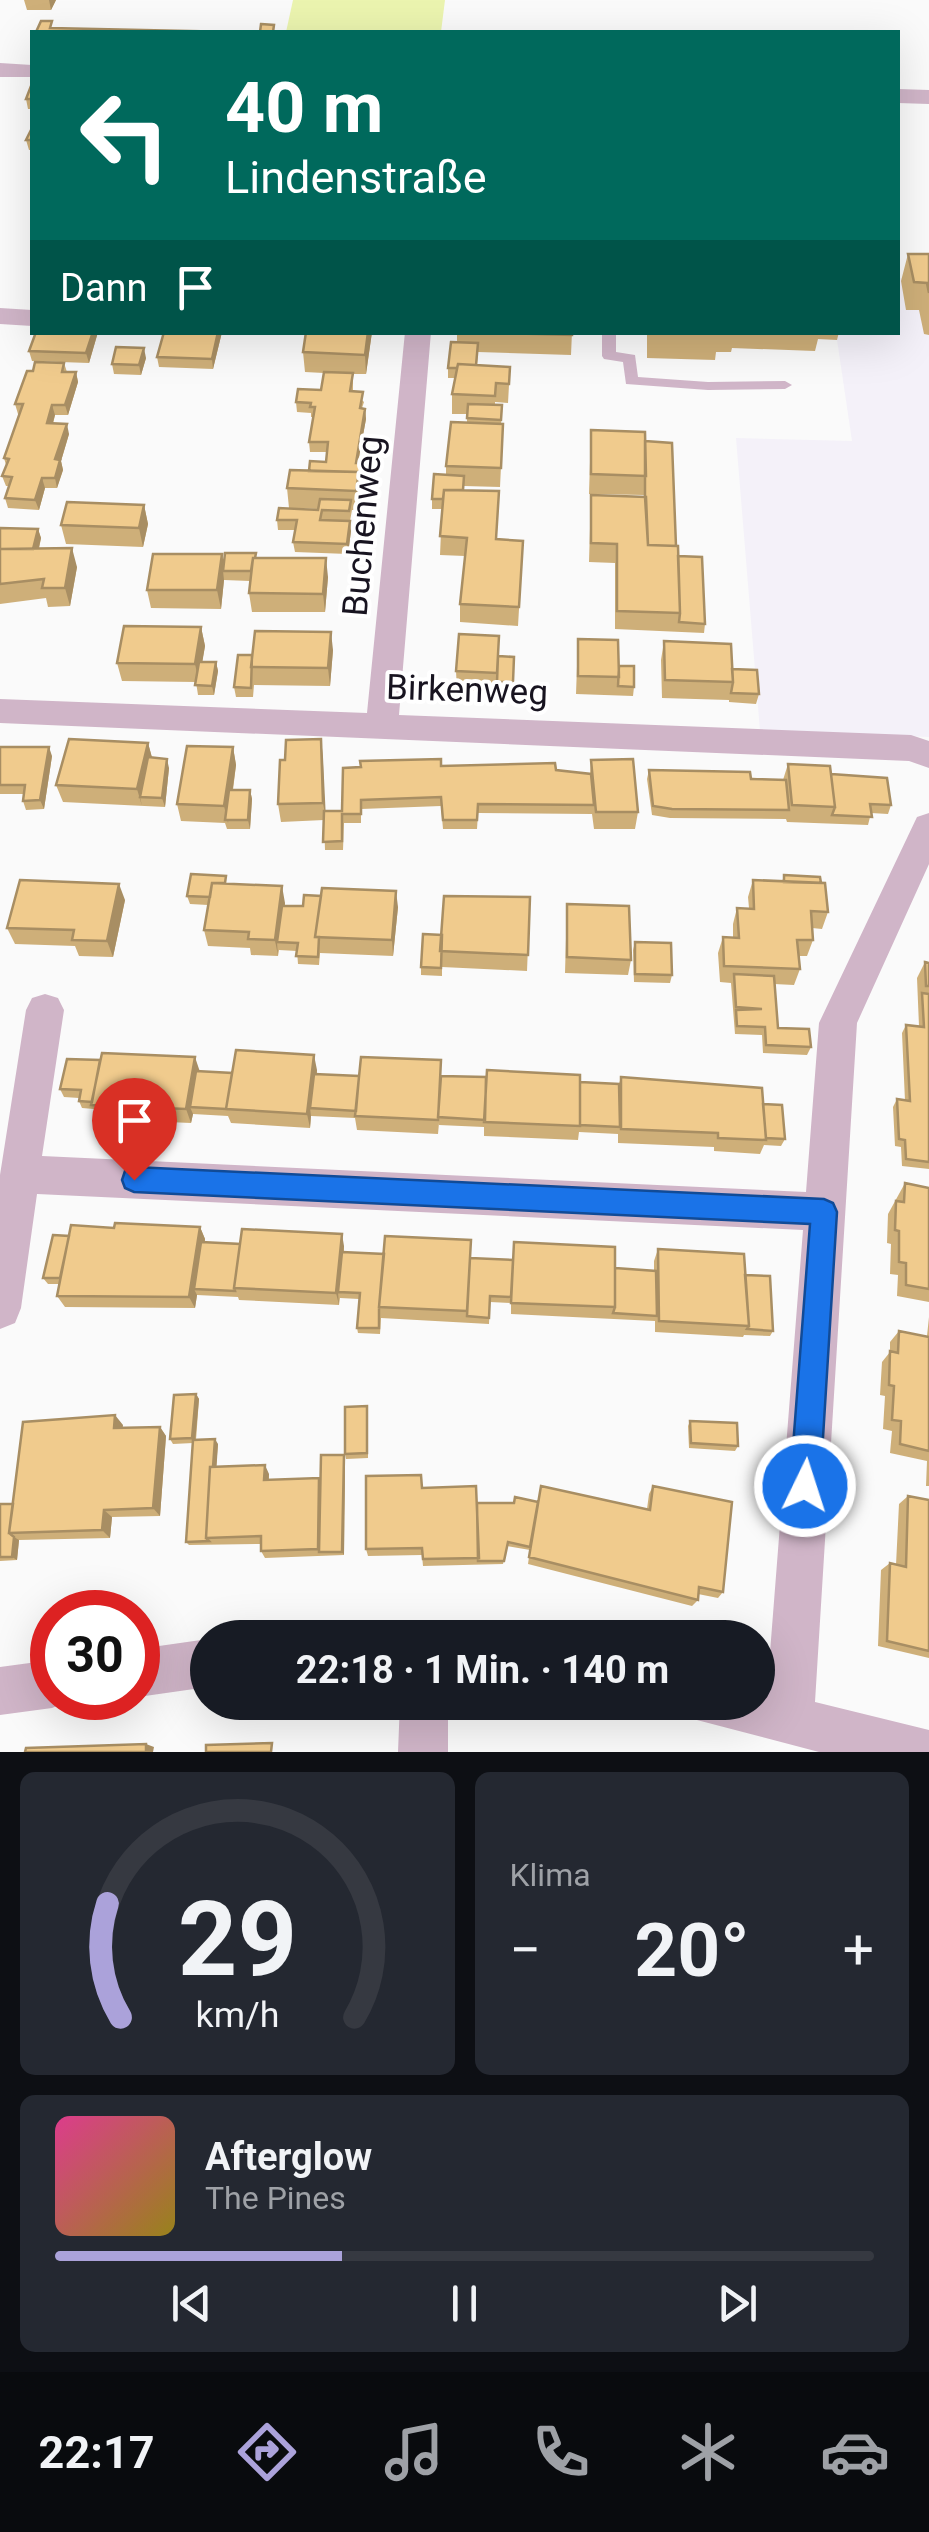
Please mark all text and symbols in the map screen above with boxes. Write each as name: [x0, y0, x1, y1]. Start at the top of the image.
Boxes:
text: 40 m: [225, 67, 383, 149]
icon: left: [60, 70, 190, 200]
text: Lindenstraße: [225, 151, 487, 204]
icon: arrive: [168, 260, 223, 315]
text: Dann: [60, 266, 148, 310]
street label: Buchenweg: [335, 434, 391, 618]
street label: Birkenweg: [385, 667, 549, 713]
pin: [92, 1078, 177, 1181]
icon: arrive: [107, 1093, 162, 1148]
position arrow: [753, 1434, 857, 1538]
speed limit sign: 30: [30, 1590, 160, 1720]
text: 22:18 · 1 Min. · 140 m: [296, 1648, 669, 1692]
text: Klima: [510, 1856, 591, 1894]
text: 29: [178, 1879, 297, 2000]
text: 20°: [634, 1906, 750, 1994]
text: −: [510, 1918, 541, 1982]
text: +: [843, 1918, 874, 1982]
text: km/h: [195, 1994, 279, 2036]
text: Afterglow: [205, 2135, 372, 2179]
text: The Pines: [205, 2179, 346, 2217]
icon: previous: [164, 2276, 219, 2331]
icon: pause: [437, 2276, 492, 2331]
icon: next: [710, 2276, 765, 2331]
icon: directions: [232, 2417, 302, 2487]
icon: music: [379, 2417, 449, 2487]
icon: phone: [526, 2417, 596, 2487]
icon: climate: [673, 2417, 743, 2487]
icon: car: [820, 2417, 890, 2487]
text: 22:17: [39, 2426, 155, 2479]

